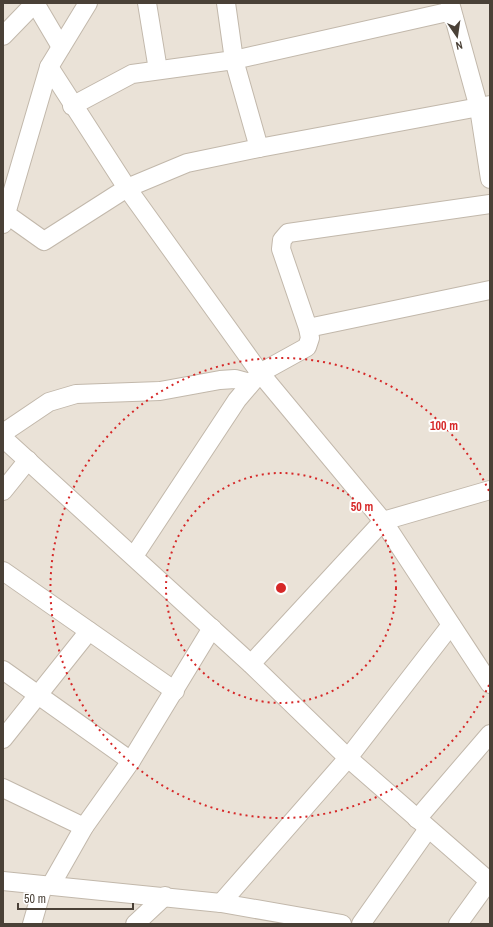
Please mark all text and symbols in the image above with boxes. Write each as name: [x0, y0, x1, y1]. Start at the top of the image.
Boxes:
north arrow: [437, 16, 477, 56]
text: N: [455, 38, 464, 53]
text: 100 m: [430, 418, 458, 434]
text: 50 m: [351, 499, 373, 515]
centre of rings: [274, 581, 288, 595]
scale bar: [18, 885, 133, 911]
text: 50 m: [24, 891, 46, 907]

